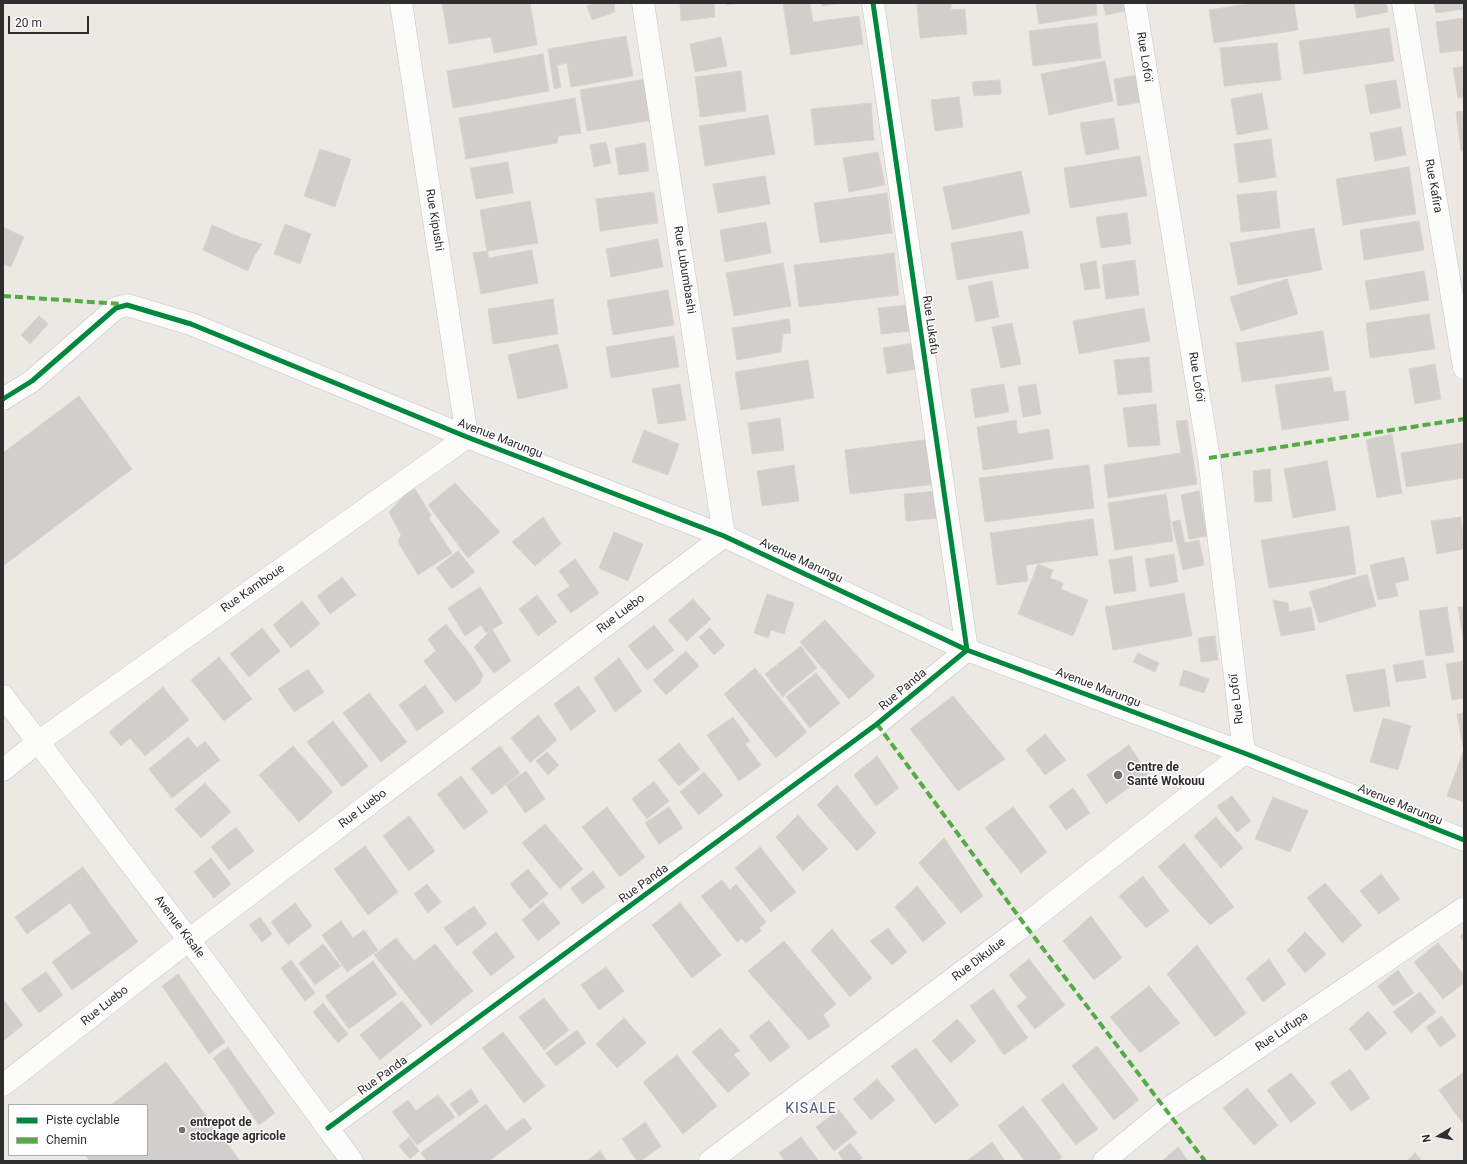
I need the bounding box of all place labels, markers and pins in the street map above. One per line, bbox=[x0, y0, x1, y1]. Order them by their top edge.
place label: Centre de Santé Wokouu bbox=[1127, 761, 1205, 789]
marker: Centre de Santé Wokouu bbox=[1112, 769, 1124, 781]
place label: entrepot de stockage agricole bbox=[190, 1116, 286, 1144]
marker: entrepot de stockage agricole bbox=[177, 1125, 187, 1135]

